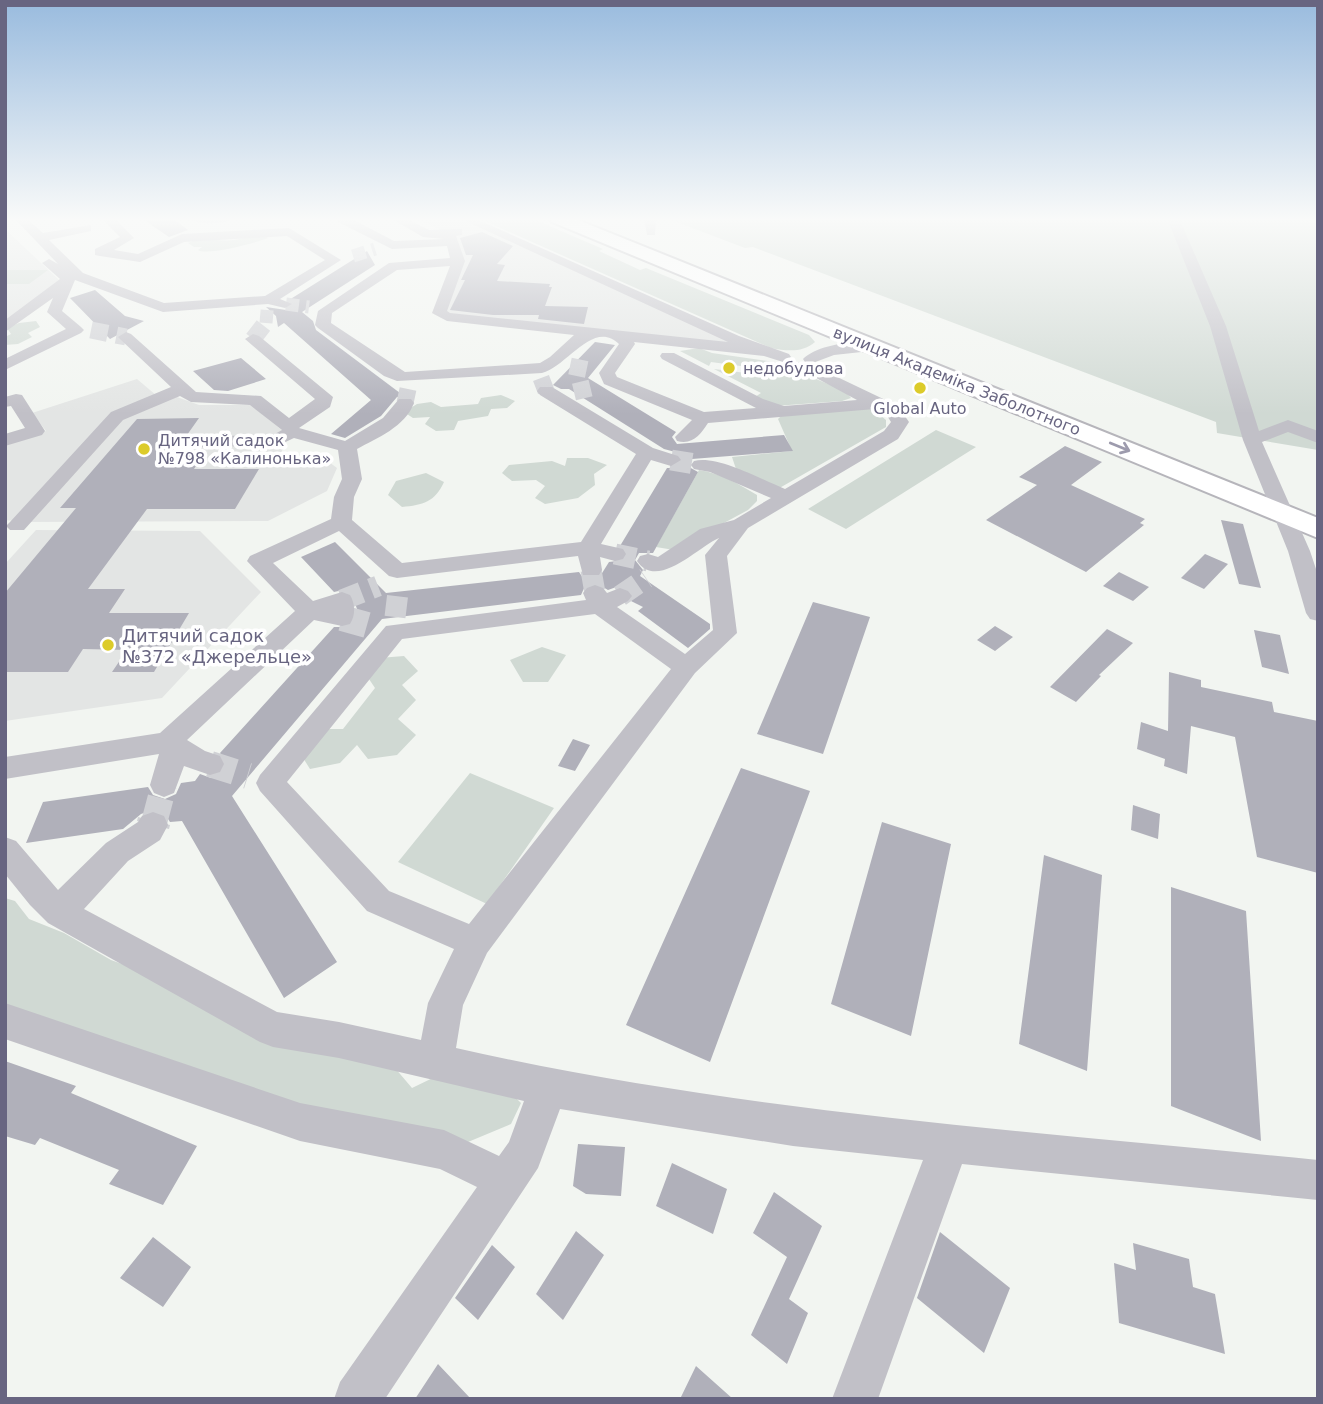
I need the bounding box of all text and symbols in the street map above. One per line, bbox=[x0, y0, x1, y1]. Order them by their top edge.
street label: вулиця Академіка Заболотного bbox=[831, 323, 1083, 439]
place label: недобудова bbox=[743, 359, 844, 378]
marker: недобудова bbox=[721, 360, 737, 376]
marker: Global Auto bbox=[912, 380, 928, 396]
place label: Global Auto bbox=[873, 399, 967, 418]
place label: Дитячий садок №798 «Калинонька» bbox=[158, 431, 331, 468]
marker: Дитячий садок №798 «Калинонька» bbox=[136, 441, 152, 457]
one-way arrow bbox=[1109, 442, 1130, 455]
place label: Дитячий садок №372 «Джерельце» bbox=[122, 625, 312, 667]
marker: Дитячий садок №372 «Джерельце» bbox=[100, 637, 116, 653]

